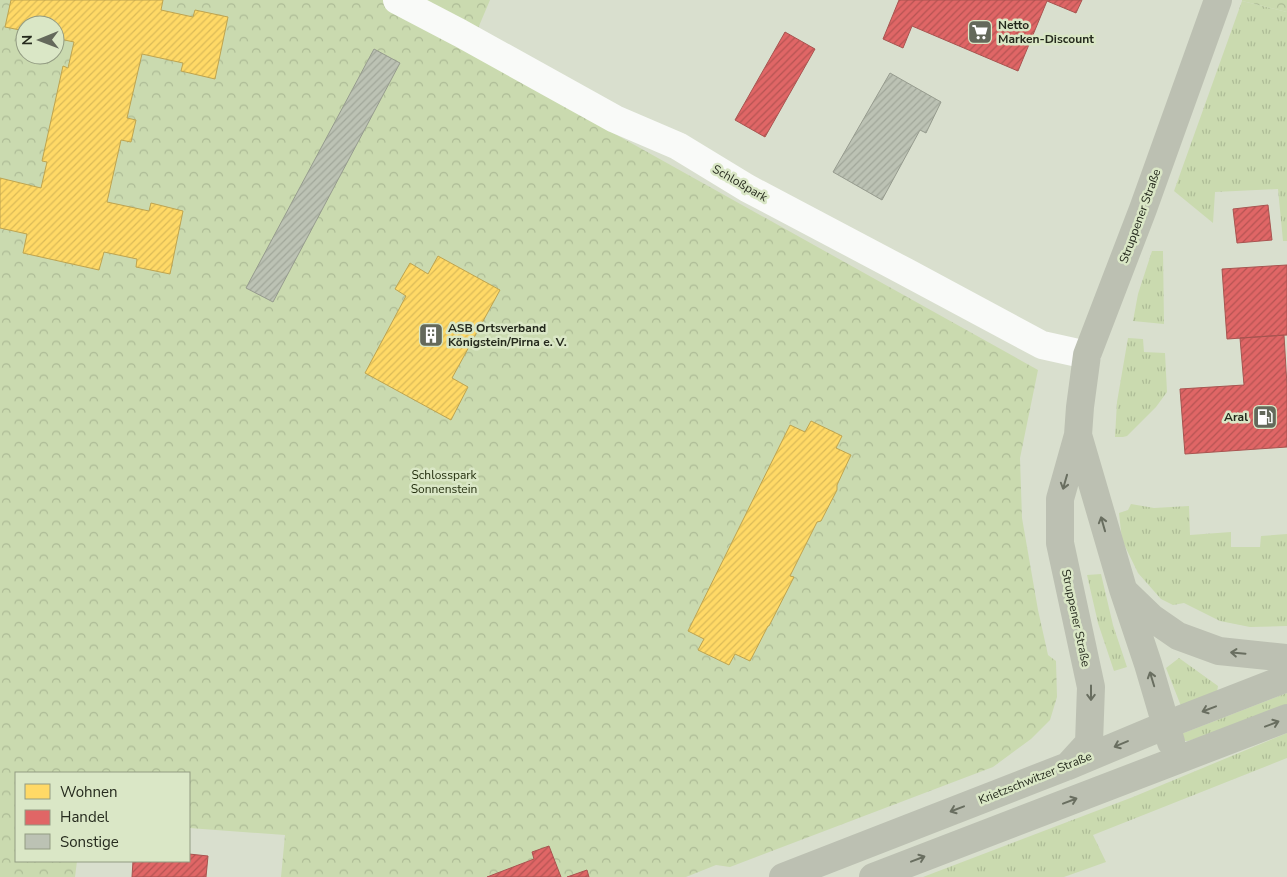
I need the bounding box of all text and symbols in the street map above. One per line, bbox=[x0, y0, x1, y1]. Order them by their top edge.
north arrow bbox=[15, 15, 65, 65]
place label: Netto Marken-Discount bbox=[998, 17, 1094, 47]
supermarket icon: Netto Marken-Discount bbox=[967, 19, 993, 45]
text: N bbox=[18, 35, 37, 46]
street label: Schloßpark bbox=[710, 161, 771, 206]
street label: Struppener Straße bbox=[1115, 167, 1165, 265]
place label: ASB Ortsverband Königstein/Pirna e. V. bbox=[448, 320, 567, 350]
building icon: ASB Ortsverband Königstein/Pirna e. V. bbox=[418, 322, 444, 348]
fuel station icon: Aral bbox=[1252, 404, 1278, 430]
place label: Aral bbox=[1224, 409, 1248, 425]
park label: Schlosspark Sonnenstein bbox=[411, 467, 478, 497]
one-way arrow bbox=[1059, 474, 1069, 490]
one-way arrow bbox=[1098, 516, 1107, 532]
street label: Struppener Straße bbox=[1058, 568, 1094, 668]
one-way arrow bbox=[1231, 648, 1247, 658]
one-way arrow bbox=[1146, 671, 1156, 687]
one-way arrow bbox=[1086, 685, 1095, 701]
one-way arrow bbox=[1202, 704, 1217, 714]
one-way arrow bbox=[1264, 719, 1279, 728]
one-way arrow bbox=[1114, 740, 1129, 749]
street label: Krietzschwitzer Straße bbox=[976, 748, 1094, 808]
legend bbox=[15, 772, 190, 862]
text: Wohnen bbox=[60, 782, 118, 802]
one-way arrow bbox=[1062, 796, 1077, 805]
one-way arrow bbox=[950, 805, 965, 814]
text: Handel bbox=[60, 807, 110, 827]
text: Sonstige bbox=[60, 832, 119, 852]
one-way arrow bbox=[910, 854, 925, 864]

